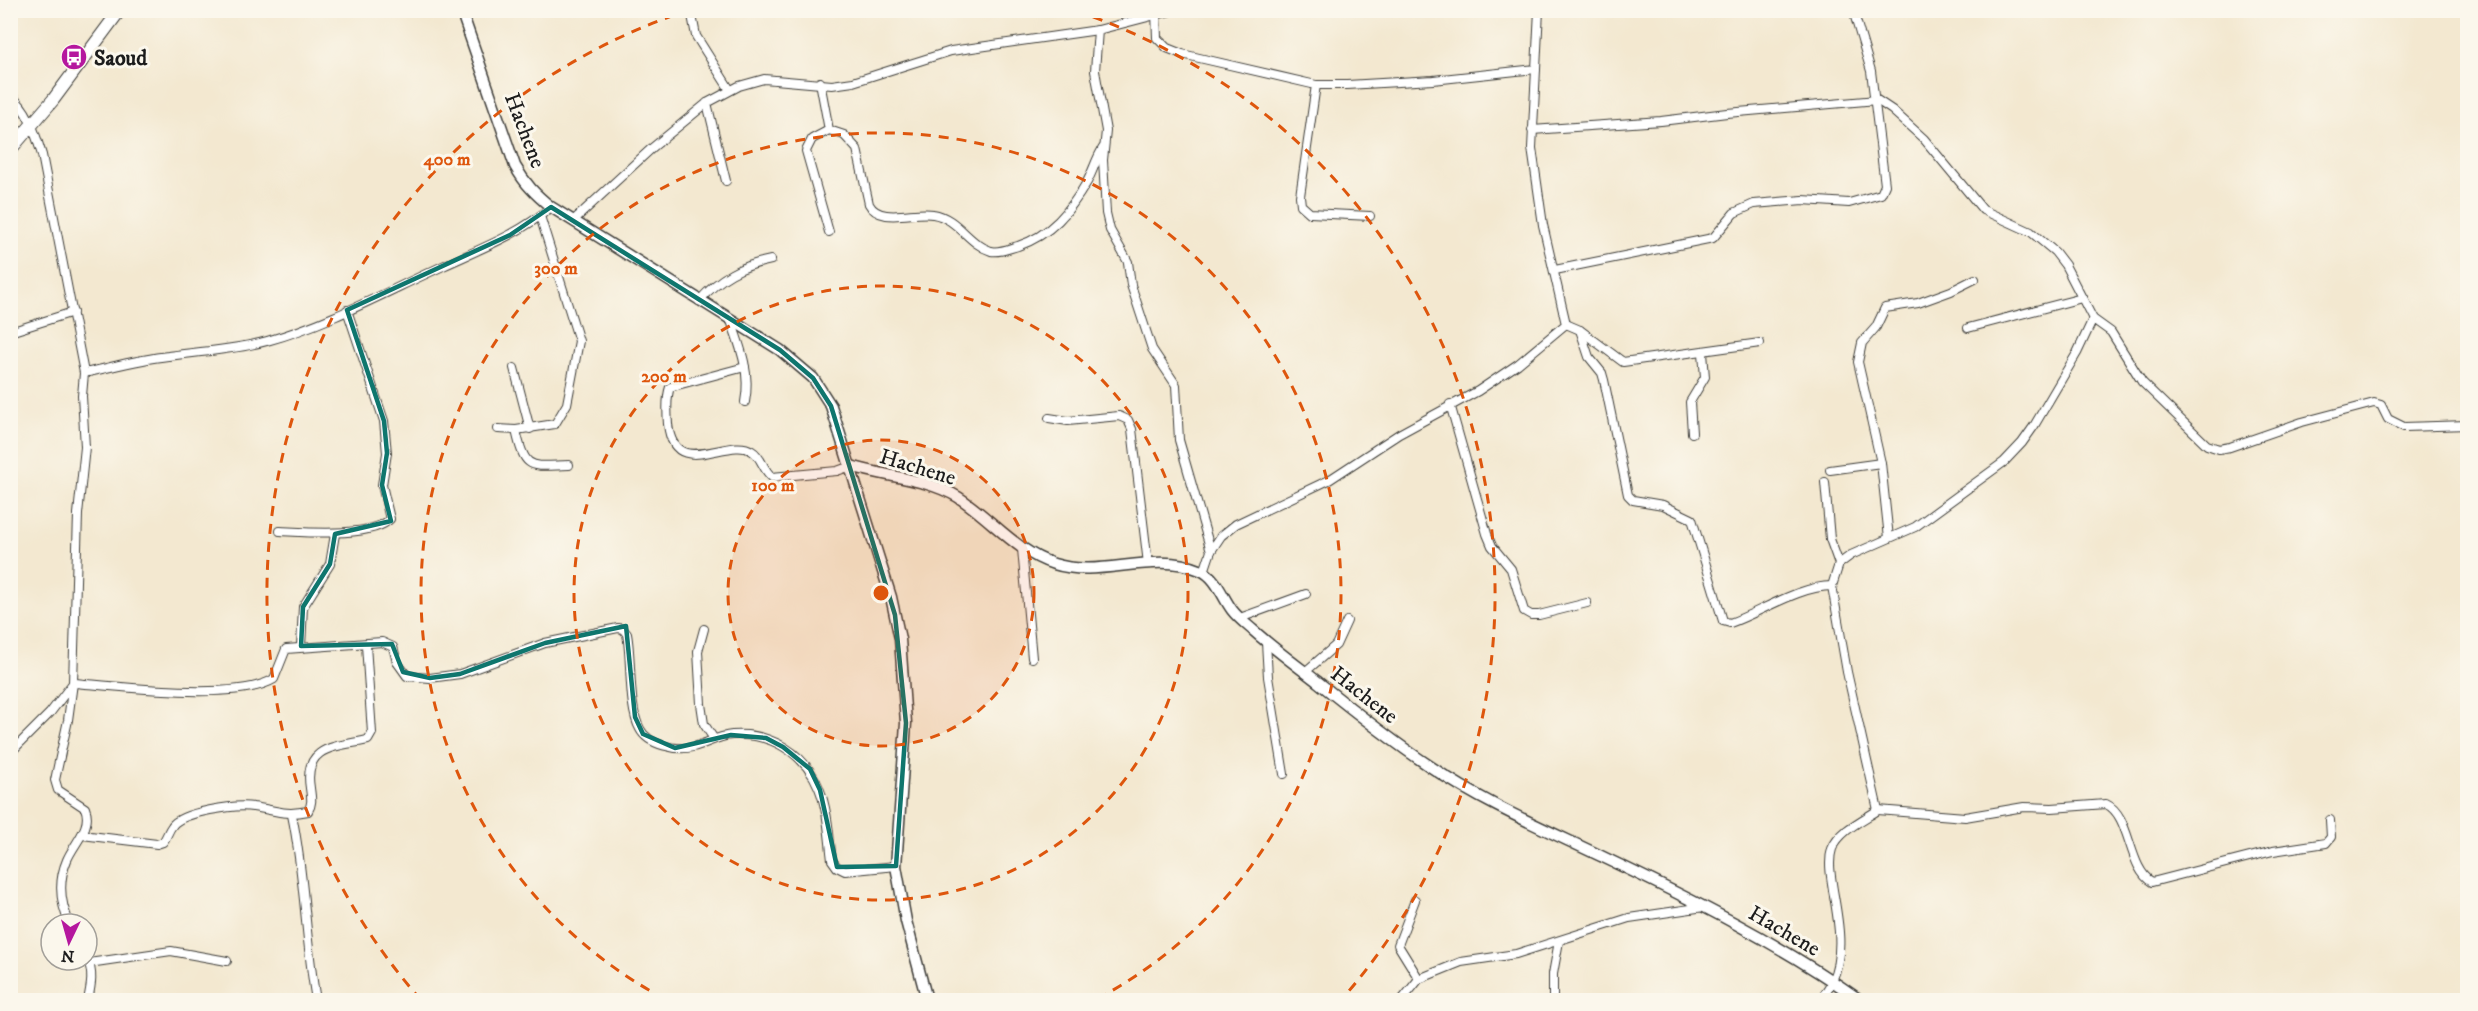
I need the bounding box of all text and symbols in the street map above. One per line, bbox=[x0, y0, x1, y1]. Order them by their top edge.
bus stop icon: Saoud bbox=[59, 42, 89, 72]
place label: Saoud bbox=[94, 45, 148, 72]
street label: Hachene bbox=[498, 89, 551, 172]
text: 400 m bbox=[422, 149, 471, 171]
text: 300 m bbox=[534, 258, 578, 280]
text: 200 m bbox=[641, 366, 687, 388]
street label: Hachene bbox=[876, 443, 959, 492]
text: 100 m bbox=[751, 475, 795, 497]
centre of rings bbox=[871, 583, 891, 603]
street label: Hachene bbox=[1325, 660, 1403, 730]
street label: Hachene bbox=[1744, 900, 1825, 963]
north arrow bbox=[39, 912, 99, 972]
text: N bbox=[60, 945, 75, 966]

